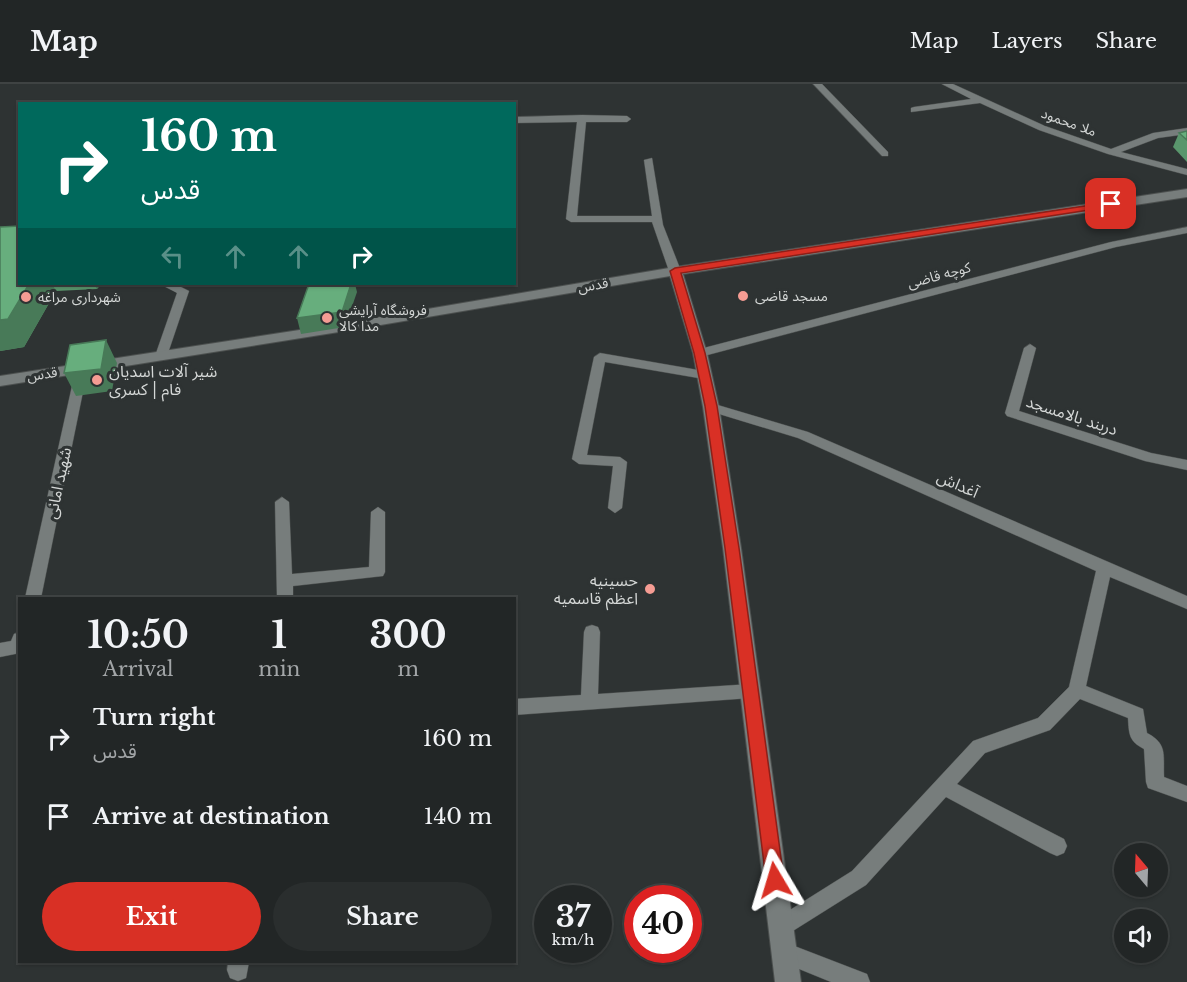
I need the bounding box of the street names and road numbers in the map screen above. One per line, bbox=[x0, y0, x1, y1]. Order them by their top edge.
street label: ملا محمود bbox=[1039, 104, 1099, 140]
street label: کوچه قاضی bbox=[905, 258, 973, 293]
street label: قدس bbox=[576, 273, 610, 297]
street label: قدس bbox=[25, 363, 59, 385]
street label: دربند بالامسجد bbox=[1024, 391, 1120, 439]
street label: شهید امانی bbox=[41, 445, 75, 521]
street label: آغداش bbox=[934, 466, 983, 503]

